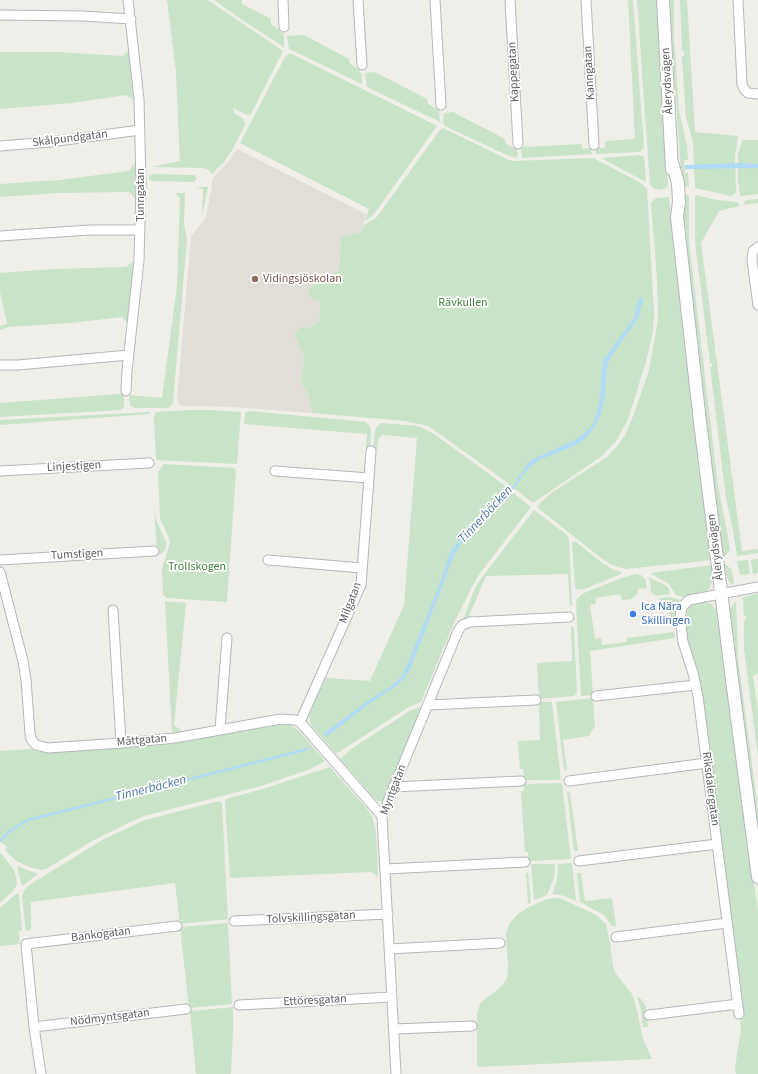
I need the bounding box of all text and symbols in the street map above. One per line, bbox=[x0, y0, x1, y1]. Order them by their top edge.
street label: Kappegatan bbox=[505, 42, 523, 102]
street label: Kanngatan bbox=[581, 46, 599, 100]
street label: Ålerydsvägen bbox=[659, 47, 677, 115]
street label: Skålpundgatan bbox=[31, 127, 109, 151]
street label: Tunngatan bbox=[134, 168, 148, 222]
place label: Vidingsjöskolan bbox=[263, 272, 342, 286]
marker: Vidingsjöskolan bbox=[250, 274, 260, 284]
park label: Rävkullen bbox=[438, 296, 488, 310]
street label: Linjestigen bbox=[46, 458, 102, 476]
water label: Tinnerbäcken bbox=[456, 483, 516, 547]
street label: Ålerydsvägen bbox=[705, 513, 727, 581]
street label: Tumstigen bbox=[50, 546, 104, 564]
park label: Trollskogen bbox=[168, 560, 226, 574]
street label: Milgatan bbox=[337, 580, 365, 626]
place label: Ica Nära Skillingen bbox=[641, 600, 690, 628]
marker: Ica Nära Skillingen bbox=[628, 609, 638, 619]
street label: Måttgatan bbox=[116, 732, 168, 750]
street label: Riksdalergatan bbox=[698, 751, 722, 827]
street label: Myntgatan bbox=[378, 763, 410, 817]
water label: Tinnerbäcken bbox=[114, 773, 188, 805]
street label: Tolvskillingsgatan bbox=[266, 908, 356, 928]
street label: Bankogatan bbox=[70, 924, 132, 946]
street label: Ettöresgatan bbox=[283, 992, 347, 1010]
street label: Nödmyntsgatan bbox=[69, 1006, 151, 1030]

